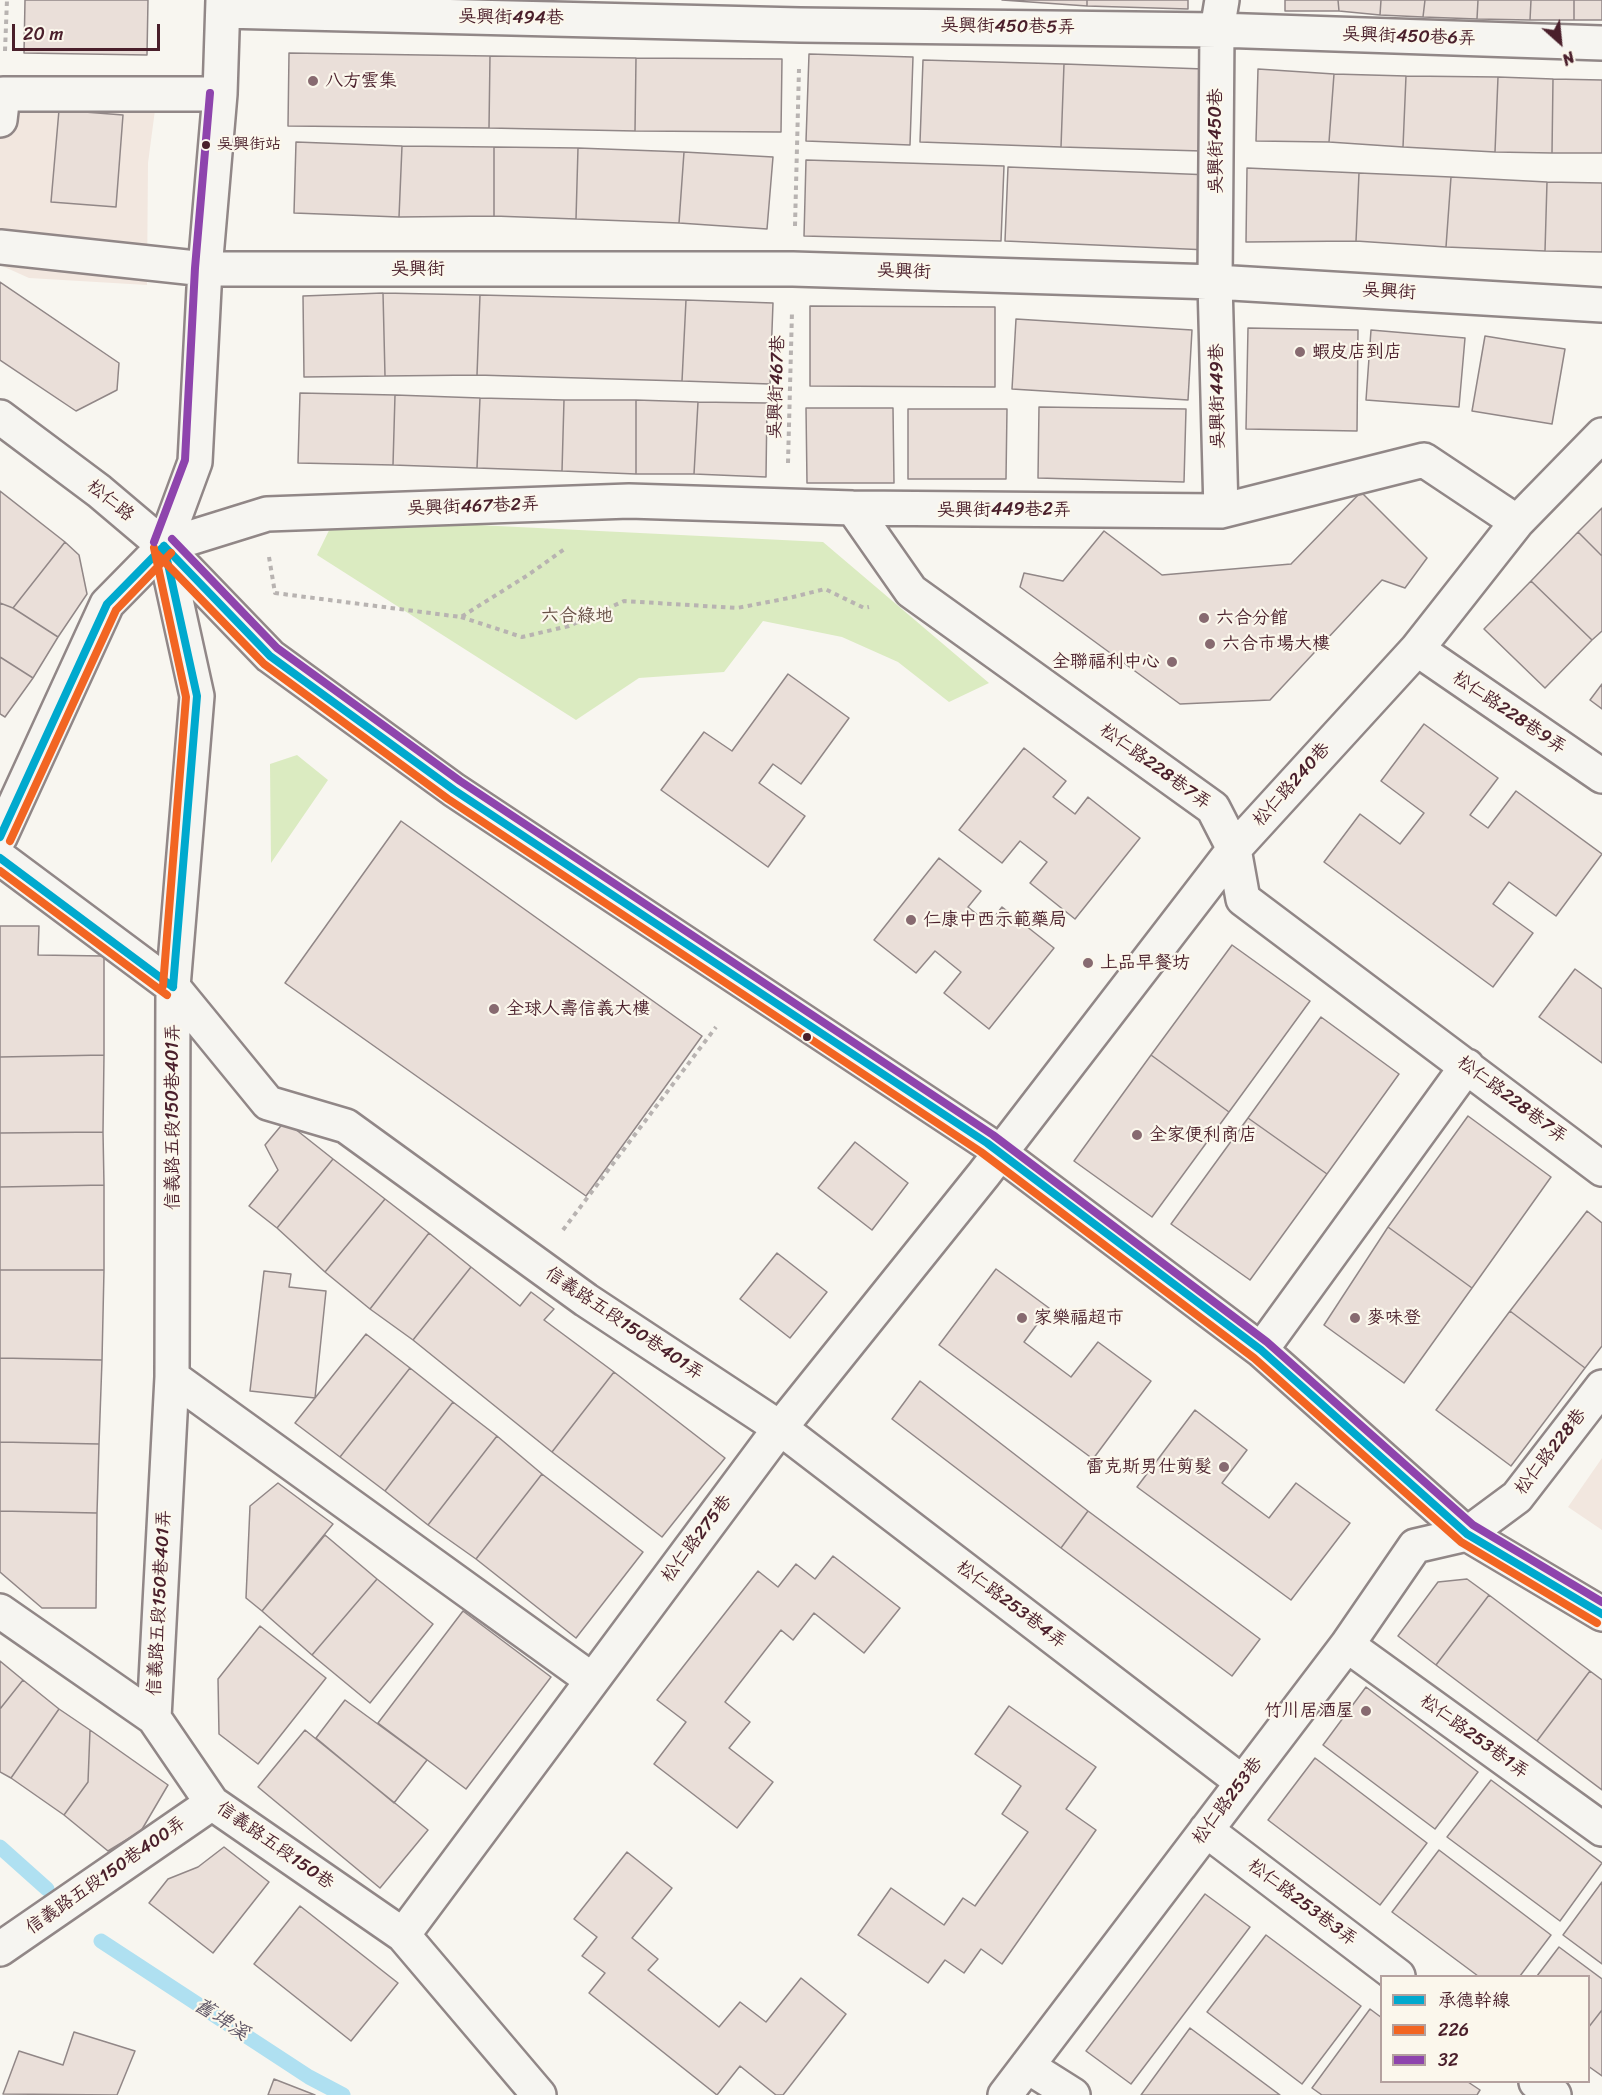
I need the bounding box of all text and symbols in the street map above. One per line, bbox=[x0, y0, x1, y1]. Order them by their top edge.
street label: 吳興街494巷 bbox=[458, 6, 564, 30]
scale bar bbox=[15, 12, 164, 50]
north arrow bbox=[1530, 12, 1590, 72]
street label: 吳興街450巷5弄 bbox=[941, 15, 1075, 39]
text: 20 m bbox=[23, 18, 63, 50]
street label: 吳興街450巷6弄 bbox=[1342, 24, 1476, 50]
text: N bbox=[1557, 43, 1580, 74]
place label: 八方雲集 bbox=[325, 70, 397, 92]
marker: 八方雲集 bbox=[306, 74, 320, 88]
street label: 吳興街450巷 bbox=[1205, 88, 1227, 194]
place label: 吳興街站 bbox=[217, 135, 281, 155]
marker: 吳興街站 bbox=[200, 139, 212, 151]
street label: 吳興街 bbox=[391, 258, 445, 280]
street label: 吳興街 bbox=[877, 260, 931, 284]
street label: 吳興街 bbox=[1361, 280, 1417, 304]
street label: 吳興街467巷 bbox=[764, 335, 790, 439]
place label: 蝦皮店到店 bbox=[1312, 341, 1402, 363]
street label: 吳興街449巷 bbox=[1206, 343, 1230, 449]
marker: 蝦皮店到店 bbox=[1293, 345, 1307, 359]
street label: 松仁路 bbox=[82, 476, 138, 526]
street label: 吳興街467巷2弄 bbox=[407, 494, 539, 520]
street label: 吳興街449巷2弄 bbox=[937, 499, 1071, 521]
park label: 六合綠地 bbox=[541, 605, 613, 627]
place label: 六合分館 bbox=[1216, 607, 1288, 629]
marker: 六合分館 bbox=[1197, 611, 1211, 625]
place label: 六合市場大樓 bbox=[1222, 633, 1330, 655]
marker: 六合市場大樓 bbox=[1203, 637, 1217, 651]
place label: 全聯福利中心 bbox=[1052, 651, 1160, 673]
marker: 全聯福利中心 bbox=[1165, 655, 1179, 669]
street label: 松仁路228巷9弄 bbox=[1448, 667, 1570, 759]
street label: 松仁路228巷7弄 bbox=[1095, 719, 1215, 815]
street label: 松仁路240巷 bbox=[1249, 739, 1335, 831]
place label: 仁康中西示範藥局 bbox=[923, 909, 1067, 931]
marker: 仁康中西示範藥局 bbox=[904, 913, 918, 927]
place label: 上品早餐坊 bbox=[1100, 952, 1190, 974]
marker: 上品早餐坊 bbox=[1081, 956, 1095, 970]
place label: 全球人壽信義大樓 bbox=[506, 998, 650, 1020]
marker: 全球人壽信義大樓 bbox=[487, 1002, 501, 1016]
street label: 信義路五段150巷401弄 bbox=[162, 1024, 184, 1210]
unlabelled marker bbox=[801, 1031, 813, 1043]
street label: 松仁路228巷7弄 bbox=[1453, 1052, 1571, 1148]
place label: 全家便利商店 bbox=[1149, 1124, 1257, 1146]
marker: 全家便利商店 bbox=[1130, 1128, 1144, 1142]
street label: 信義路五段150巷401弄 bbox=[541, 1263, 707, 1385]
place label: 家樂福超市 bbox=[1034, 1307, 1124, 1329]
place label: 麥味登 bbox=[1367, 1307, 1421, 1329]
marker: 家樂福超市 bbox=[1015, 1311, 1029, 1325]
marker: 麥味登 bbox=[1348, 1311, 1362, 1325]
street label: 松仁路228巷 bbox=[1511, 1405, 1591, 1499]
place label: 雷克斯男仕剪髮 bbox=[1086, 1456, 1212, 1478]
marker: 雷克斯男仕剪髮 bbox=[1217, 1460, 1231, 1474]
street label: 松仁路275巷 bbox=[657, 1491, 737, 1587]
street label: 信義路五段150巷401弄 bbox=[144, 1509, 176, 1697]
street label: 松仁路253巷4弄 bbox=[952, 1556, 1070, 1654]
street label: 松仁路253巷1弄 bbox=[1415, 1690, 1533, 1784]
place label: 竹川居酒屋 bbox=[1264, 1700, 1354, 1722]
marker: 竹川居酒屋 bbox=[1359, 1704, 1373, 1718]
street label: 松仁路253巷 bbox=[1188, 1753, 1268, 1849]
street label: 信義路五段150巷 bbox=[212, 1798, 338, 1894]
street label: 信義路五段150巷400弄 bbox=[22, 1813, 190, 1939]
street label: 松仁路253巷3弄 bbox=[1243, 1855, 1361, 1951]
legend bbox=[1380, 1975, 1590, 2083]
text: 承德幹線 bbox=[1438, 1984, 1510, 2016]
water label: 舊埤溪 bbox=[189, 1994, 253, 2046]
text: 226 bbox=[1438, 2014, 1469, 2046]
text: 32 bbox=[1438, 2044, 1458, 2076]

